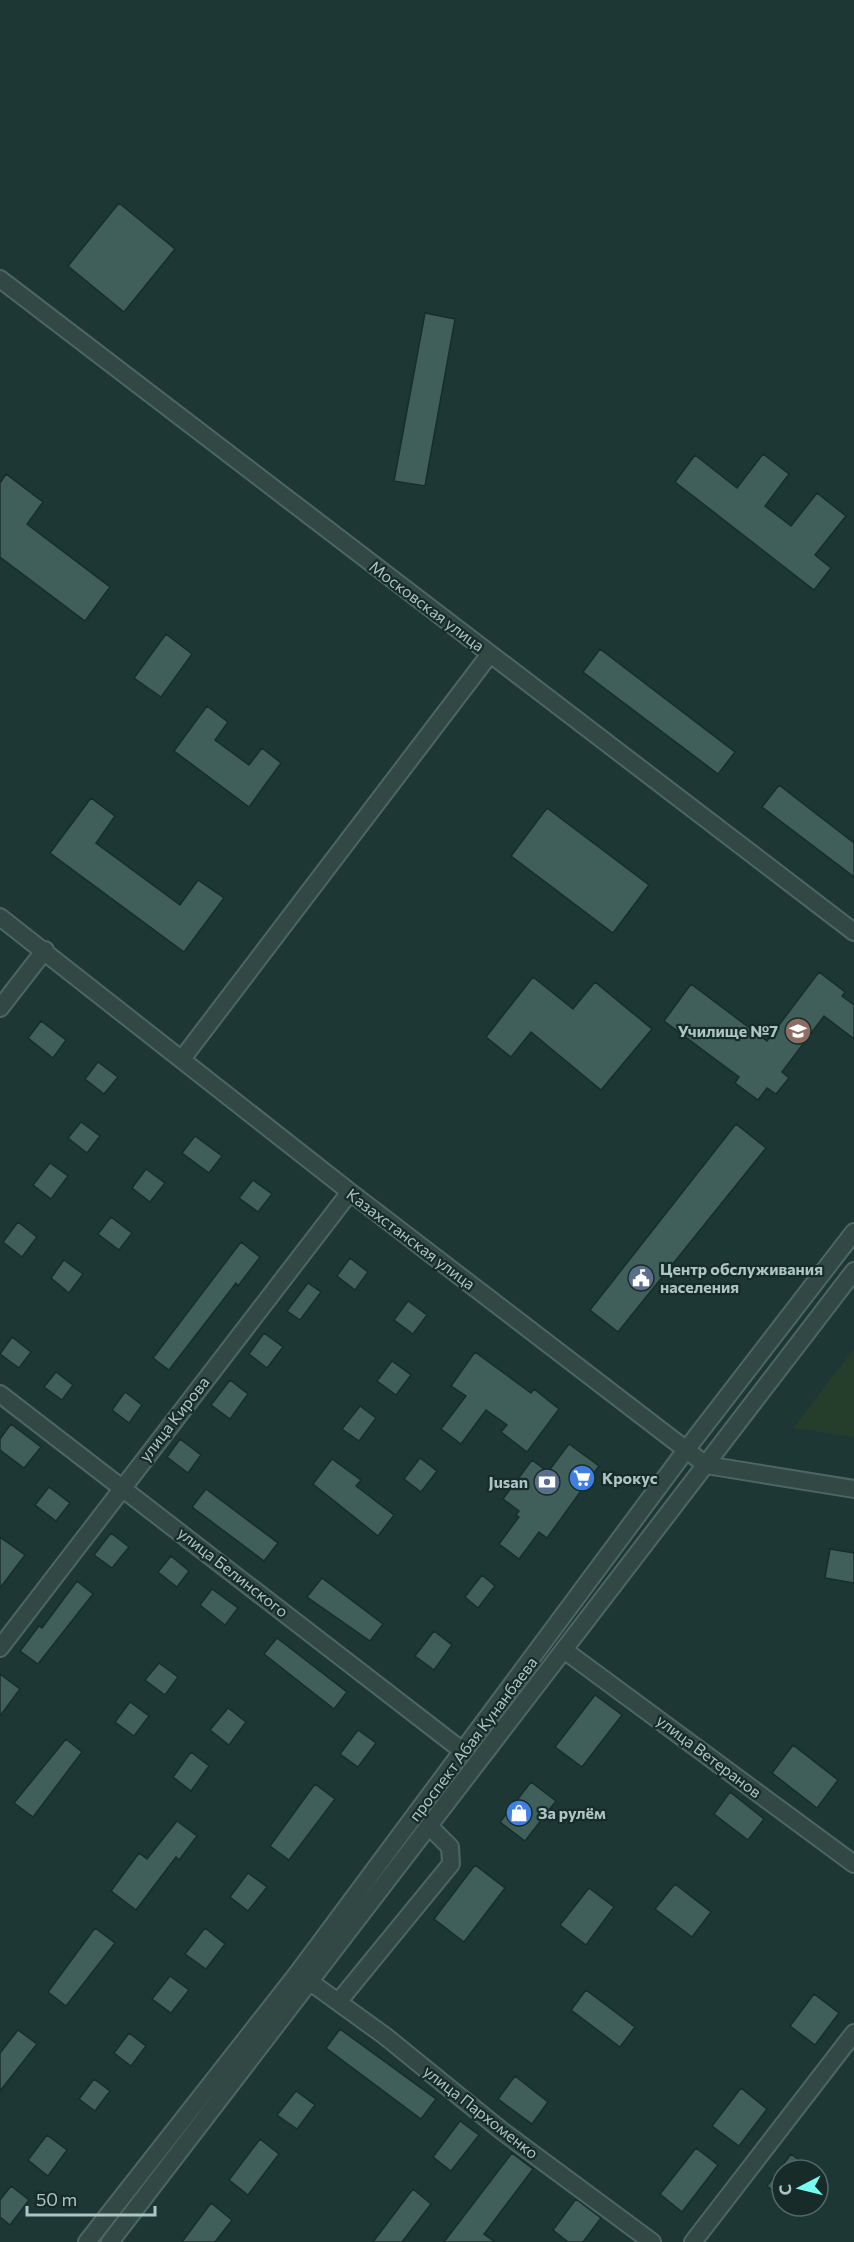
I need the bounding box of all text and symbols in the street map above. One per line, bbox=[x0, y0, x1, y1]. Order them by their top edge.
street label: Московская улица bbox=[366, 556, 489, 655]
school or university icon: Училище №7 bbox=[783, 1016, 813, 1046]
place label: Училище №7 bbox=[678, 1021, 778, 1040]
street label: Казахстанская улица bbox=[343, 1184, 479, 1293]
place label: Центр обслуживания населения bbox=[660, 1259, 823, 1296]
public building icon: Центр обслуживания населения bbox=[626, 1263, 656, 1293]
street label: улица Кирова bbox=[135, 1372, 213, 1465]
supermarket icon: Крокус bbox=[567, 1463, 597, 1493]
bank icon: Jusan bbox=[532, 1467, 562, 1497]
place label: Крокус bbox=[602, 1468, 658, 1487]
place label: Jusan bbox=[489, 1472, 528, 1491]
street label: улица Белинского bbox=[174, 1523, 292, 1621]
street label: проспект Абая Кунанбаева bbox=[405, 1653, 541, 1825]
street label: улица Ветеранов bbox=[653, 1710, 765, 1801]
shop icon: За рулём bbox=[504, 1798, 534, 1828]
place label: За рулём bbox=[538, 1803, 606, 1822]
street label: улица Пархоменко bbox=[420, 2061, 542, 2162]
north arrow bbox=[770, 2158, 830, 2218]
scale bar bbox=[27, 2179, 154, 2217]
text: С bbox=[775, 2183, 795, 2196]
text: 50 m bbox=[36, 2188, 77, 2210]

